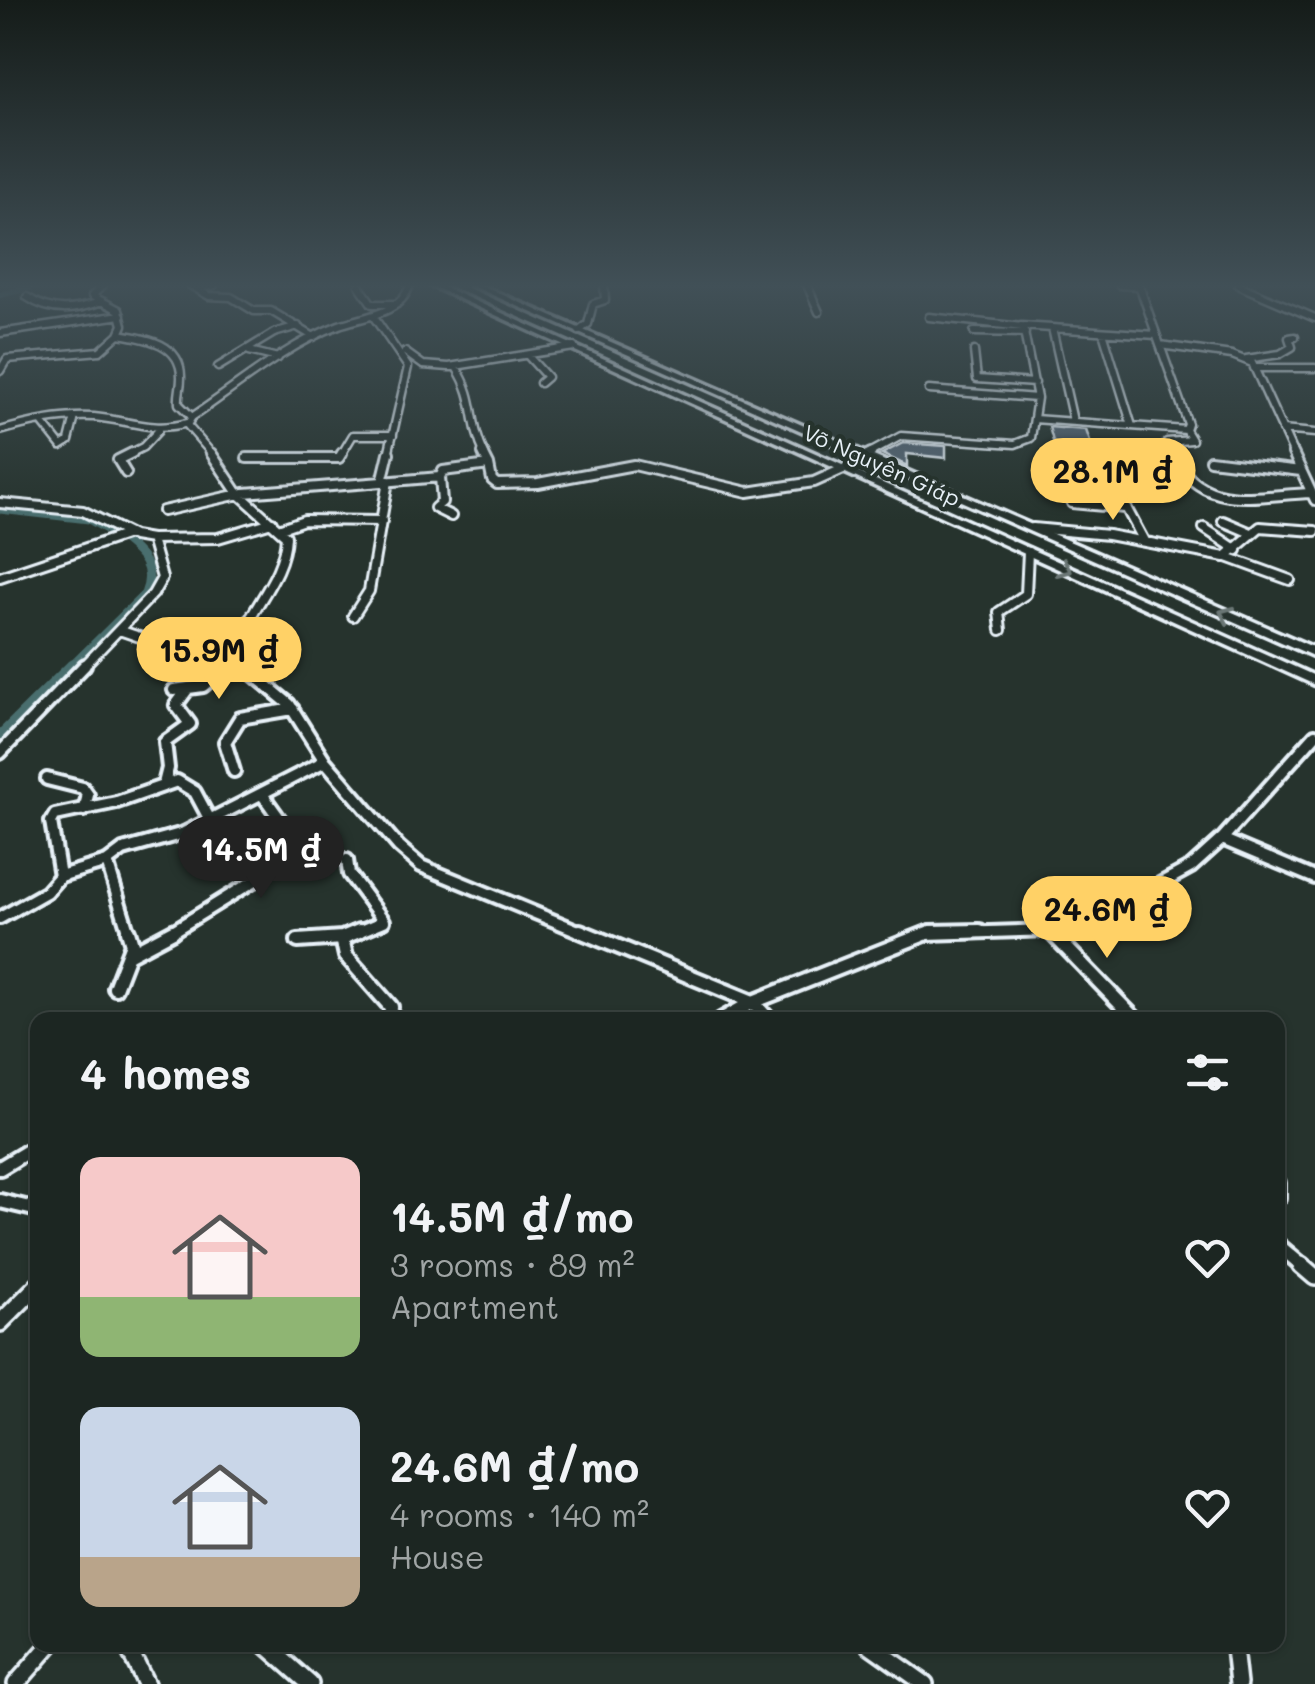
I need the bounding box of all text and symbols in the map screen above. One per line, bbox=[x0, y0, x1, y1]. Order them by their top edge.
street label: Võ Nguyên Giáp bbox=[799, 417, 965, 513]
pin: 28.1M ₫ bbox=[1021, 438, 1205, 523]
text: 28.1M ₫ bbox=[1053, 449, 1173, 491]
one-way arrow bbox=[1055, 556, 1073, 576]
one-way arrow bbox=[1218, 606, 1236, 626]
pin: 15.9M ₫ bbox=[127, 617, 311, 702]
text: 15.9M ₫ bbox=[158, 628, 280, 670]
pin: 14.5M ₫ bbox=[169, 816, 353, 901]
text: 14.5M ₫ bbox=[200, 827, 322, 869]
pin: 24.6M ₫ bbox=[1015, 876, 1199, 961]
text: 24.6M ₫ bbox=[1044, 887, 1170, 929]
text: 4 homes bbox=[80, 1045, 251, 1100]
icon: filters bbox=[1180, 1045, 1235, 1100]
text: 14.5M ₫/mo bbox=[390, 1188, 634, 1243]
icon: home bbox=[160, 1197, 280, 1317]
icon: heart bbox=[1180, 1230, 1235, 1285]
text: 3 rooms · 89 m² bbox=[390, 1243, 635, 1285]
text: Apartment bbox=[390, 1285, 559, 1327]
text: 24.6M ₫/mo bbox=[390, 1438, 639, 1493]
icon: home bbox=[160, 1447, 280, 1567]
icon: heart bbox=[1180, 1480, 1235, 1535]
text: 4 rooms · 140 m² bbox=[390, 1493, 649, 1535]
text: House bbox=[390, 1535, 485, 1577]

